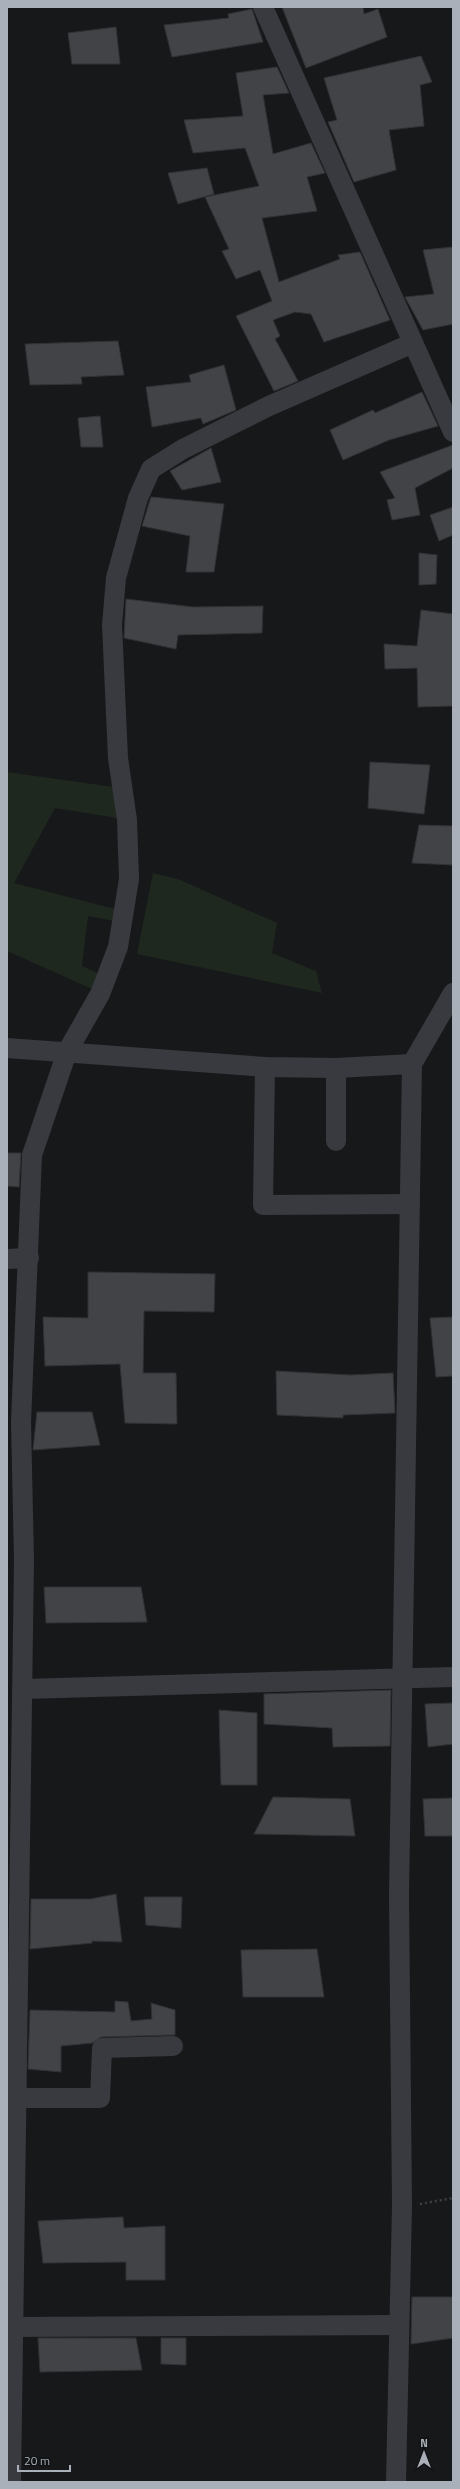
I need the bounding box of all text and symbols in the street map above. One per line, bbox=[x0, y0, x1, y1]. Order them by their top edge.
north arrow bbox=[404, 2433, 444, 2473]
text: N bbox=[420, 2435, 428, 2451]
scale bar bbox=[18, 2447, 70, 2473]
text: 20 m bbox=[24, 2451, 50, 2470]

